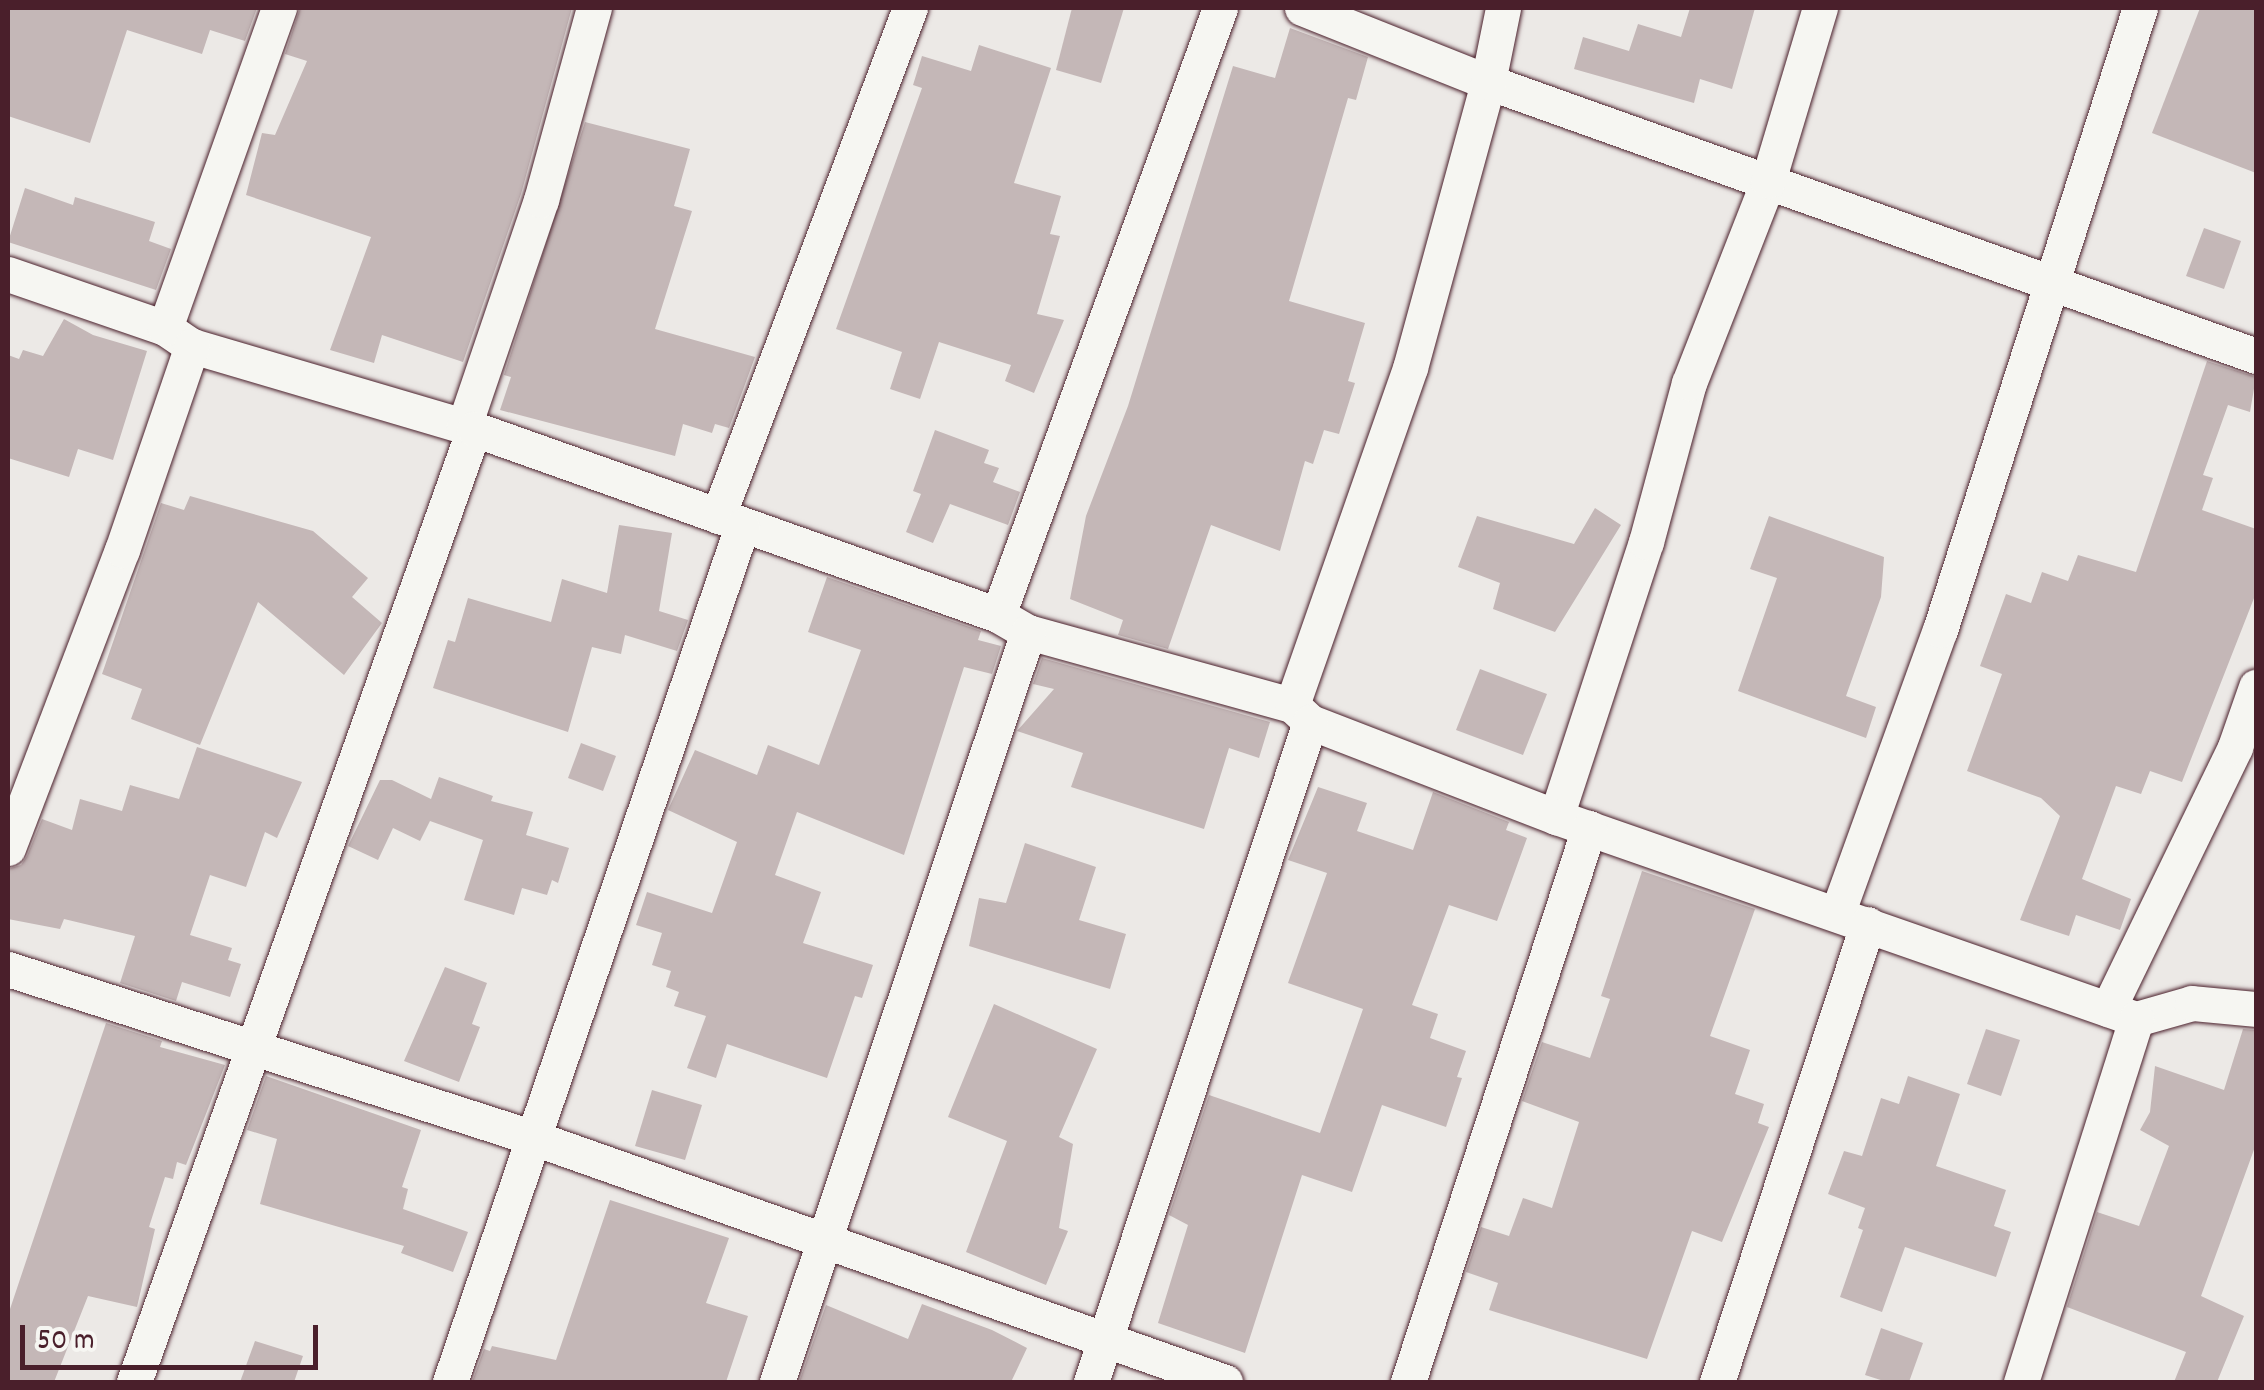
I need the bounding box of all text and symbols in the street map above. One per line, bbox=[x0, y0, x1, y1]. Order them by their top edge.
scale bar bbox=[25, 1305, 322, 1367]
text: 50 m bbox=[37, 1321, 95, 1364]

